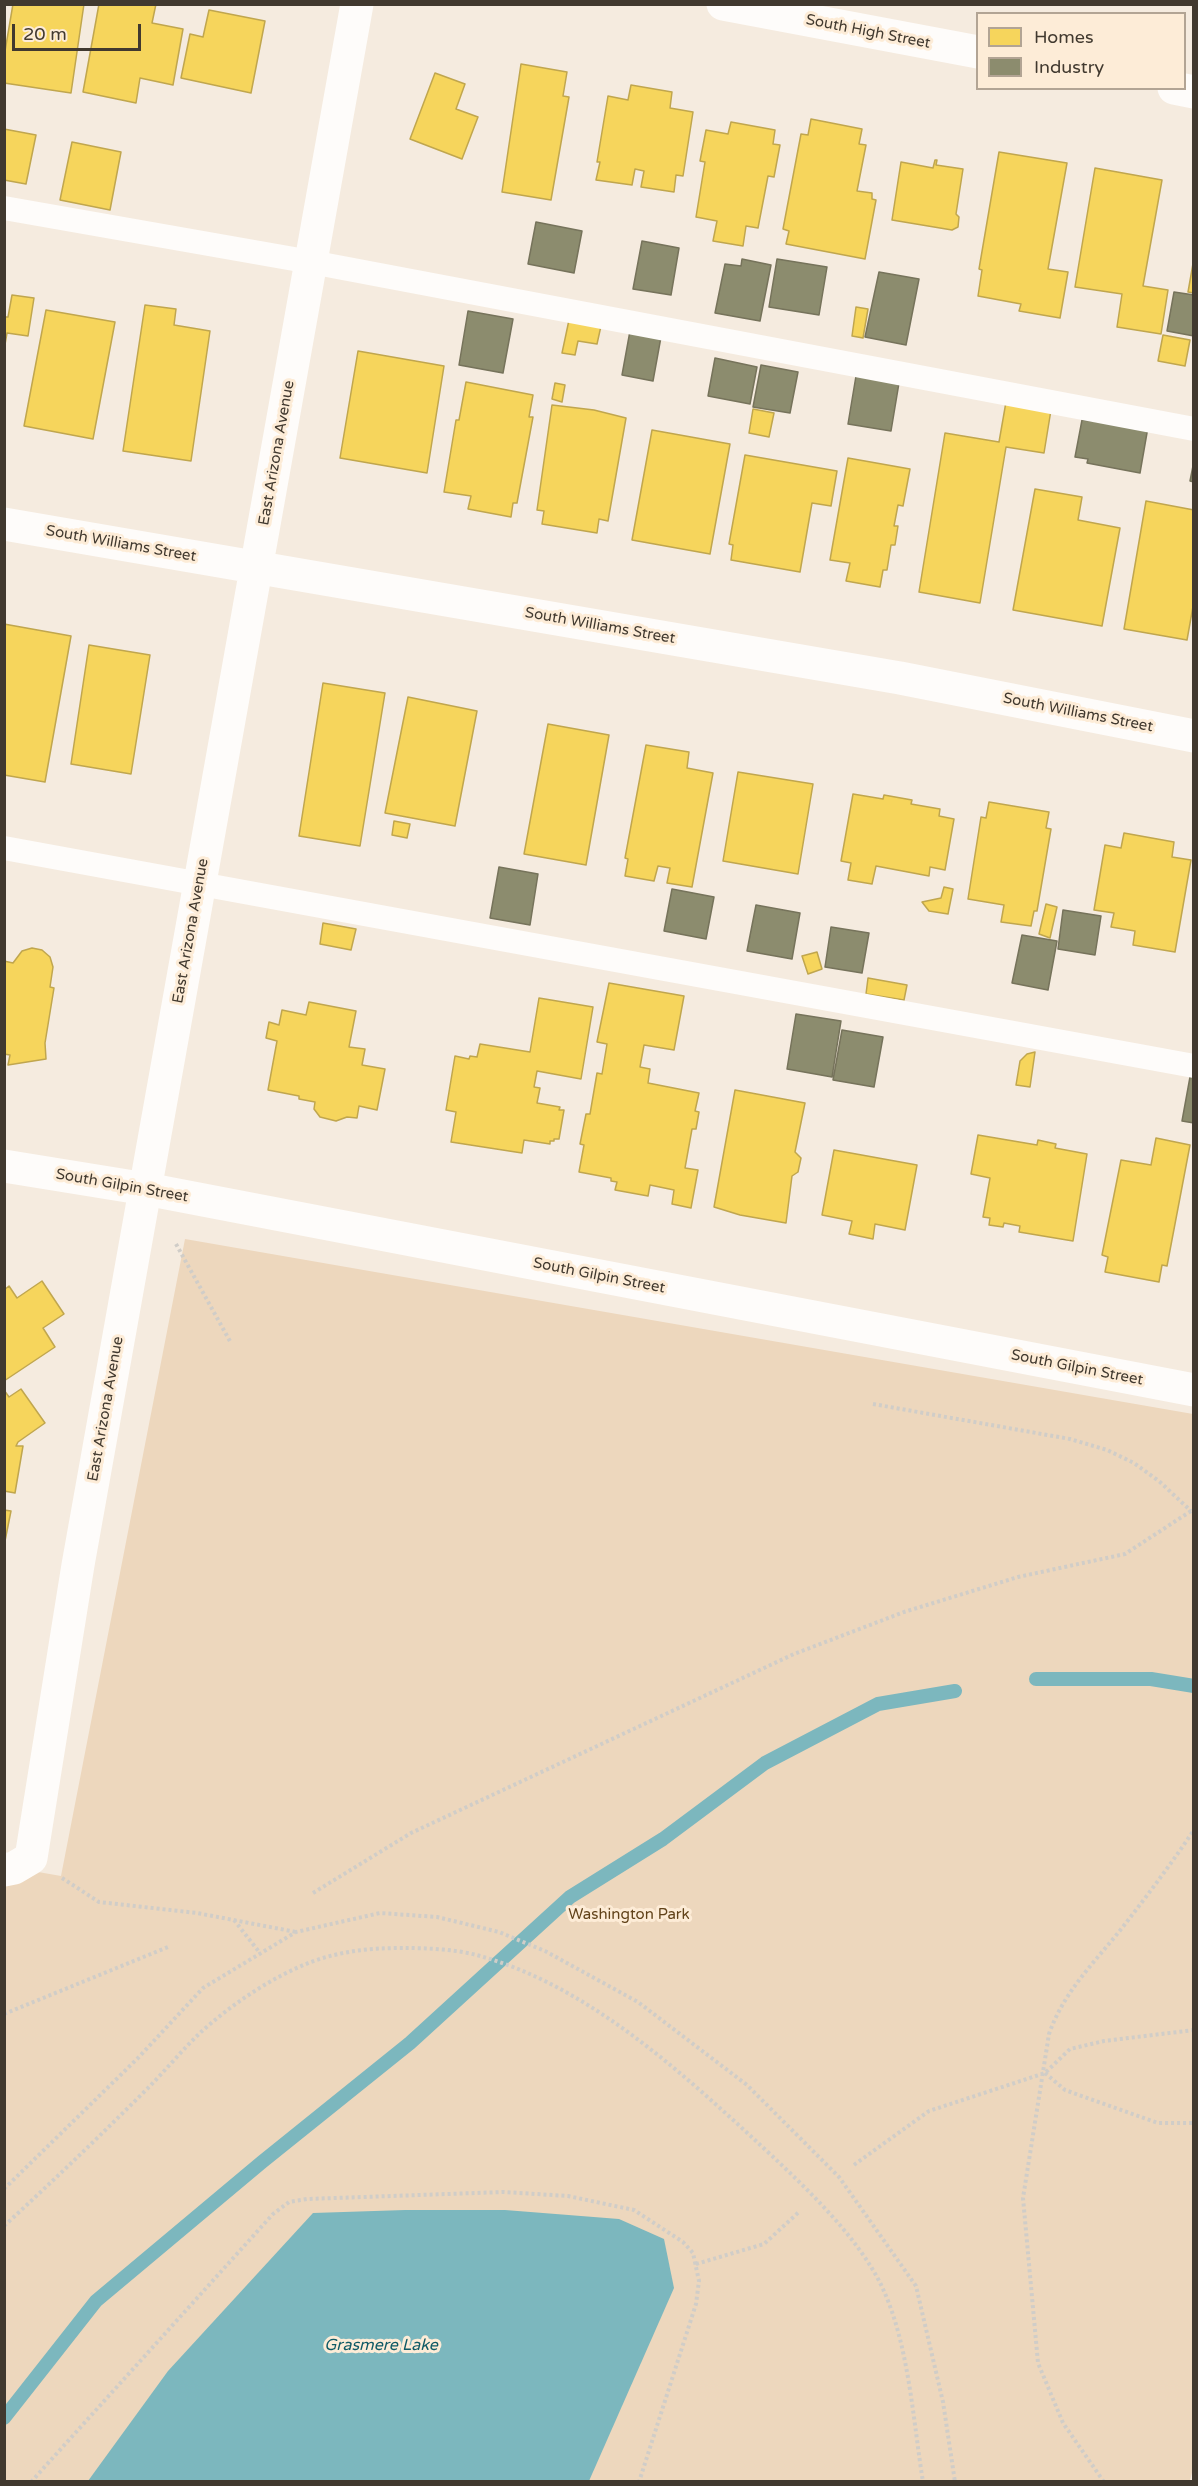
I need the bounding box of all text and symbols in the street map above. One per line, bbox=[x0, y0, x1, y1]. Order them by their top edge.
street label: South High Street bbox=[804, 11, 932, 53]
scale bar bbox=[15, 12, 144, 50]
legend bbox=[976, 12, 1186, 90]
text: 20 m bbox=[23, 23, 67, 45]
text: Homes bbox=[1034, 26, 1094, 48]
text: Industry bbox=[1034, 56, 1104, 78]
street label: East Arizona Avenue bbox=[255, 379, 299, 527]
street label: South Williams Street bbox=[44, 522, 198, 566]
street label: South Williams Street bbox=[523, 604, 677, 648]
street label: South Williams Street bbox=[1001, 690, 1155, 736]
street label: East Arizona Avenue bbox=[169, 857, 213, 1005]
street label: South Gilpin Street bbox=[54, 1165, 190, 1207]
street label: South Gilpin Street bbox=[531, 1254, 667, 1298]
street label: East Arizona Avenue bbox=[84, 1335, 128, 1483]
street label: South Gilpin Street bbox=[1009, 1346, 1145, 1390]
park label: Washington Park bbox=[568, 1906, 690, 1924]
water label: Grasmere Lake bbox=[324, 2336, 438, 2356]

